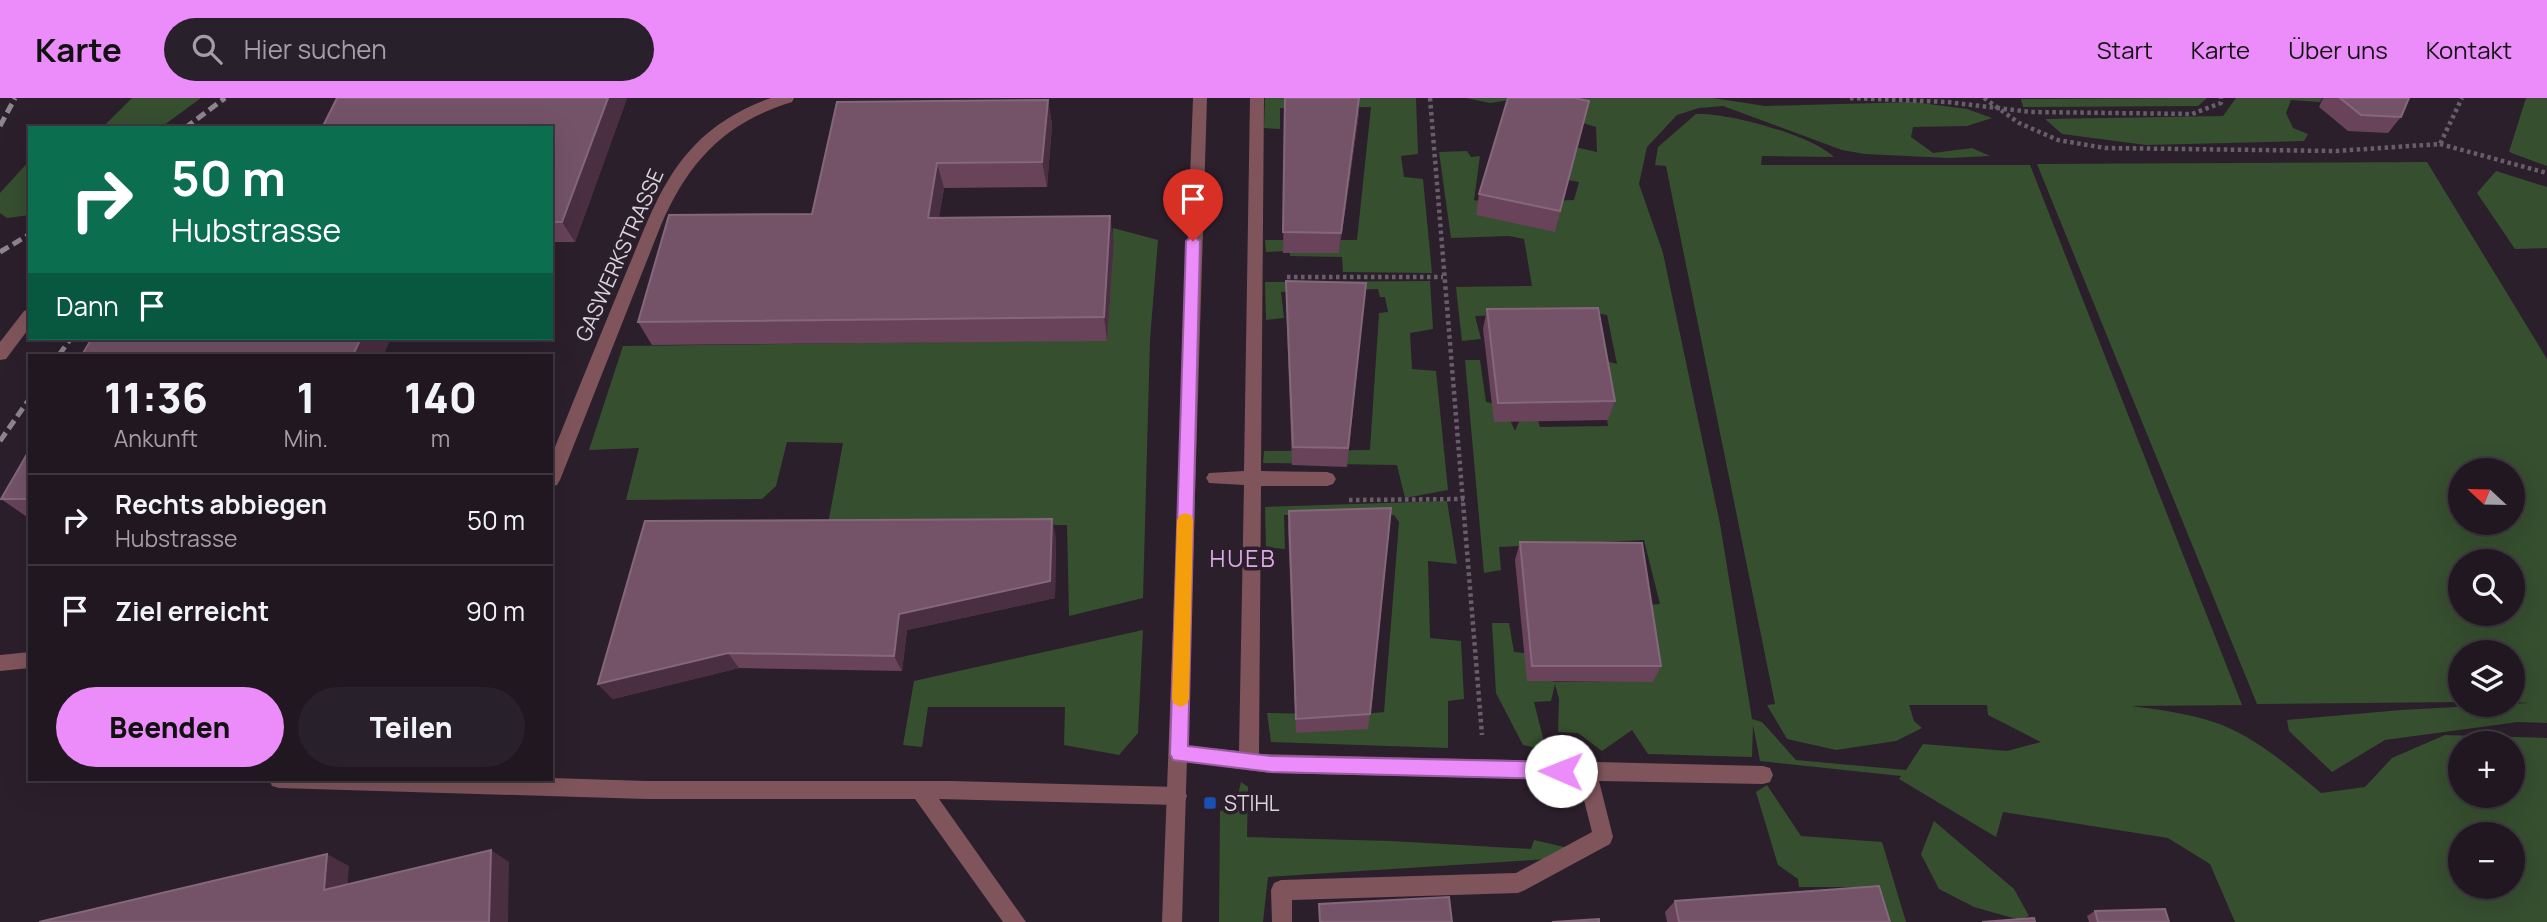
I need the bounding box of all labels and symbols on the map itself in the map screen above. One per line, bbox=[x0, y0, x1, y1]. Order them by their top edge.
street label: GASWERKSTRASSE bbox=[568, 164, 670, 346]
pin bbox=[1163, 169, 1223, 241]
north arrow bbox=[2448, 458, 2525, 536]
district label: HUEB bbox=[1209, 542, 1277, 574]
position arrow bbox=[1524, 734, 1598, 808]
place label: STIHL bbox=[1224, 789, 1280, 817]
marker: STIHL bbox=[1202, 795, 1218, 811]

